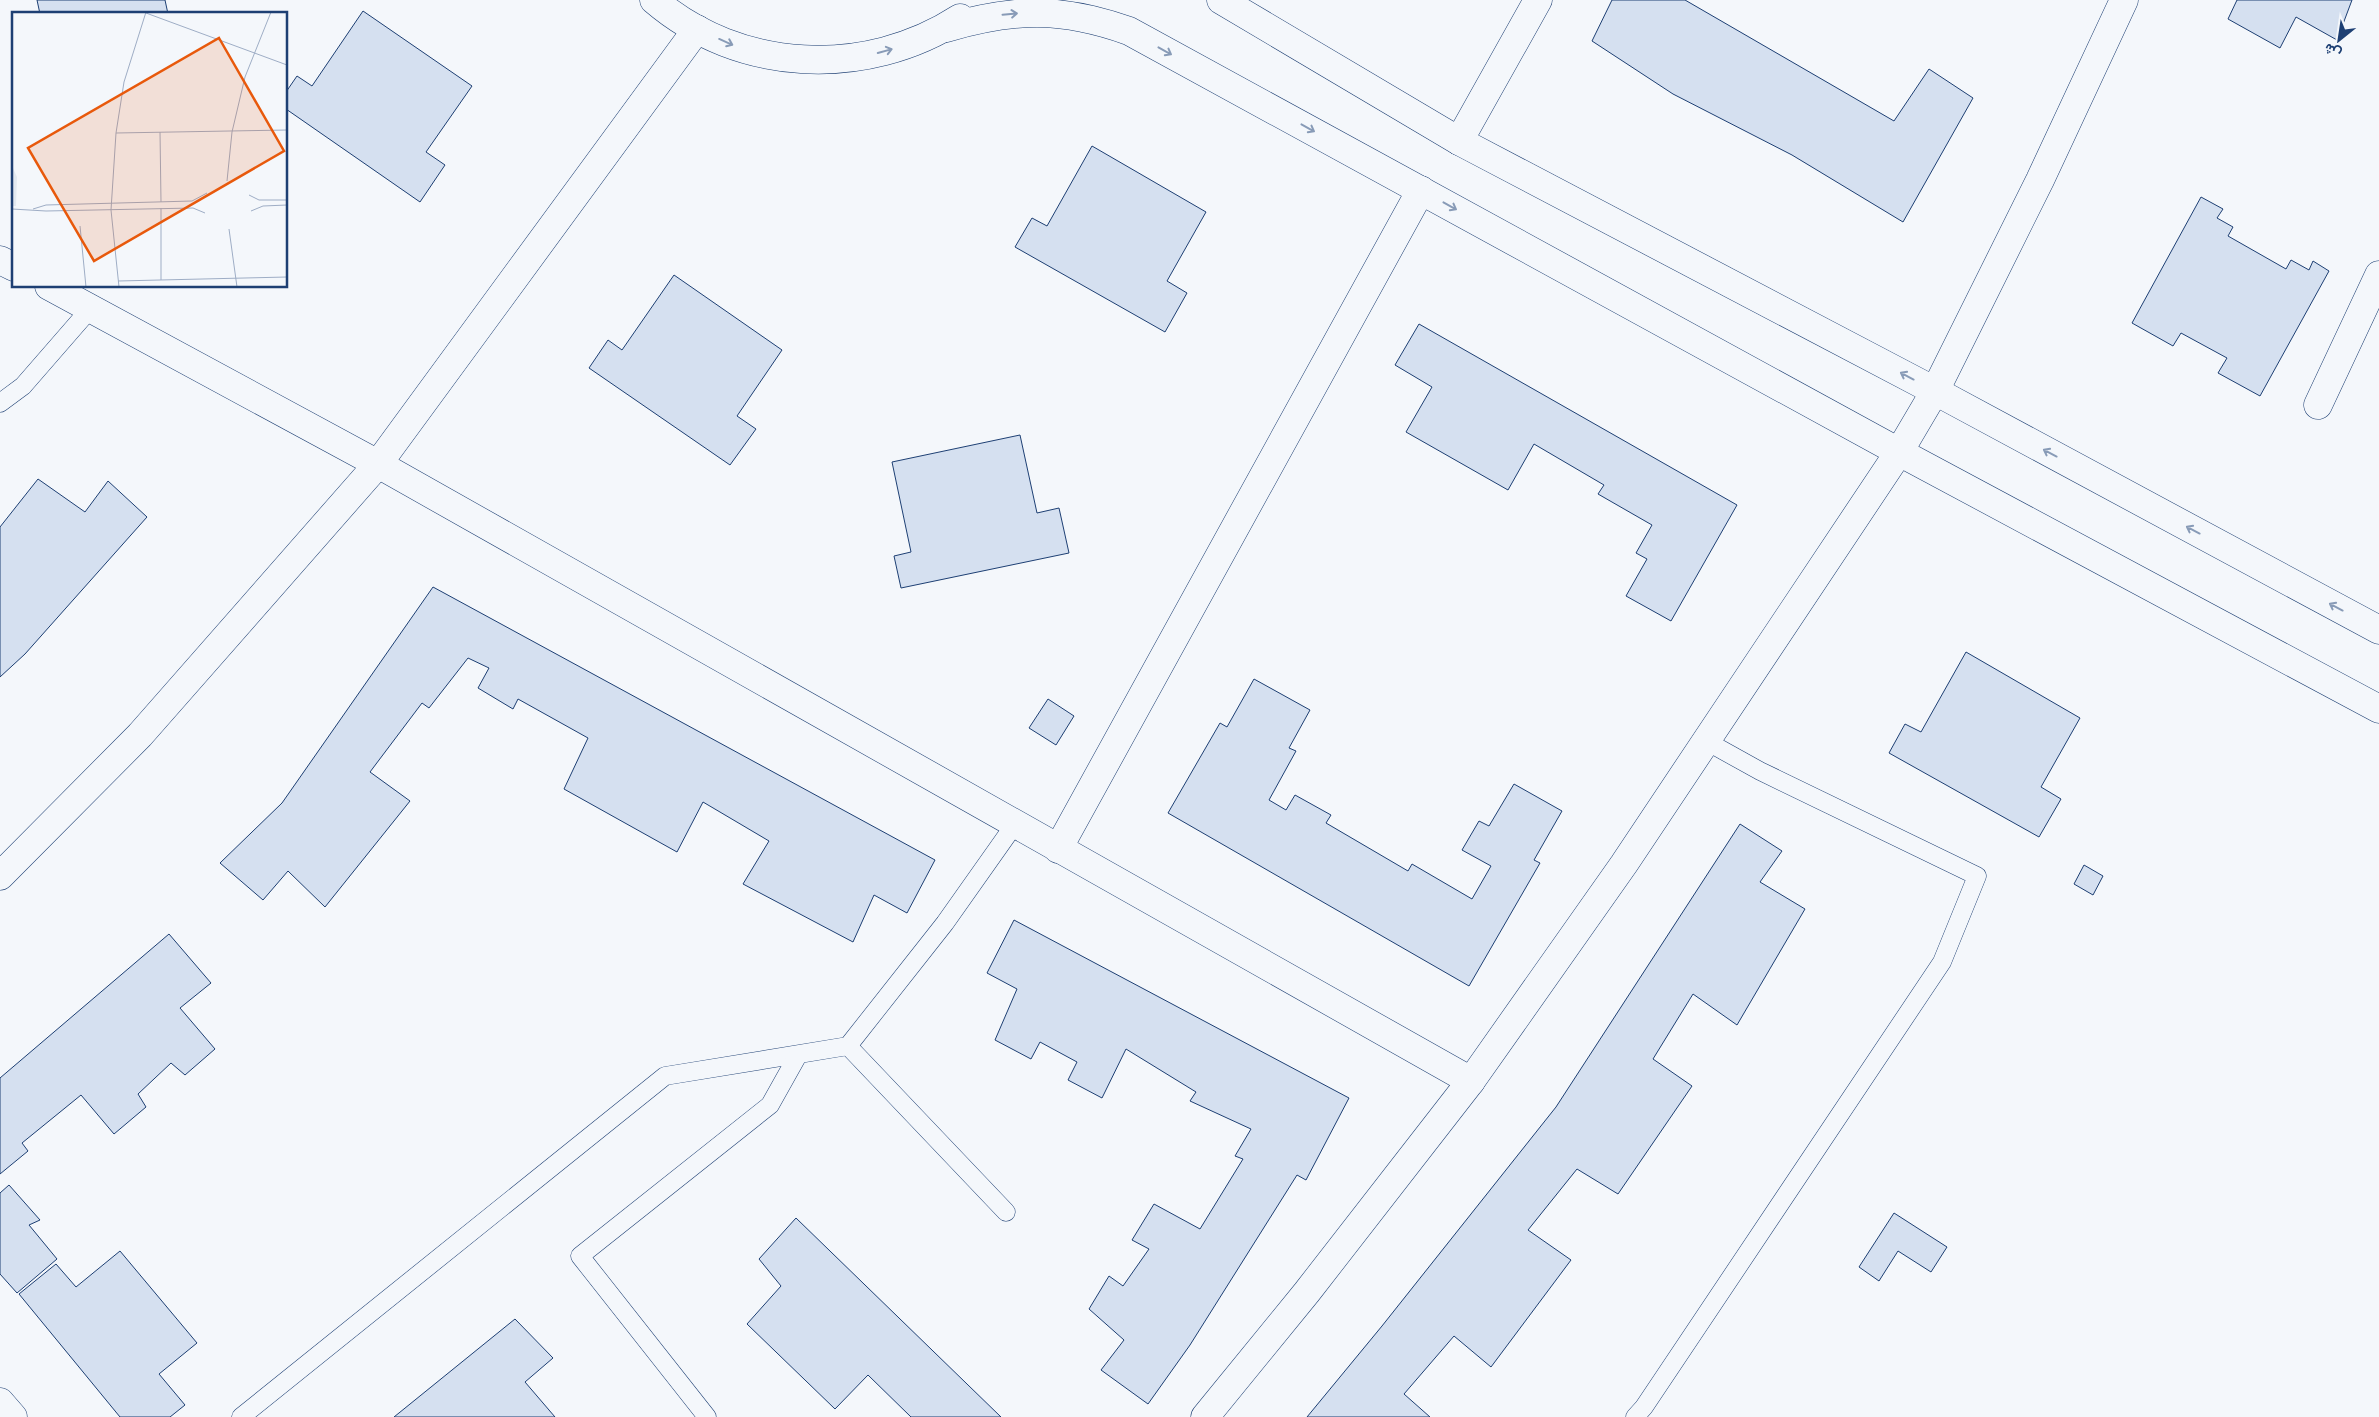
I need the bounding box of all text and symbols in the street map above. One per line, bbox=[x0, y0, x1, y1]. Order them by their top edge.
one-way arrow bbox=[1002, 9, 1018, 19]
inset map bbox=[12, 12, 288, 288]
north arrow bbox=[2314, 15, 2364, 65]
one-way arrow bbox=[718, 38, 733, 48]
text: ش bbox=[2321, 39, 2344, 62]
one-way arrow bbox=[876, 46, 892, 56]
one-way arrow bbox=[1158, 46, 1172, 56]
one-way arrow bbox=[1300, 124, 1315, 134]
one-way arrow bbox=[1443, 202, 1457, 212]
one-way arrow bbox=[1899, 371, 1914, 381]
one-way arrow bbox=[2043, 448, 2058, 457]
one-way arrow bbox=[2186, 525, 2201, 534]
one-way arrow bbox=[2329, 602, 2344, 611]

